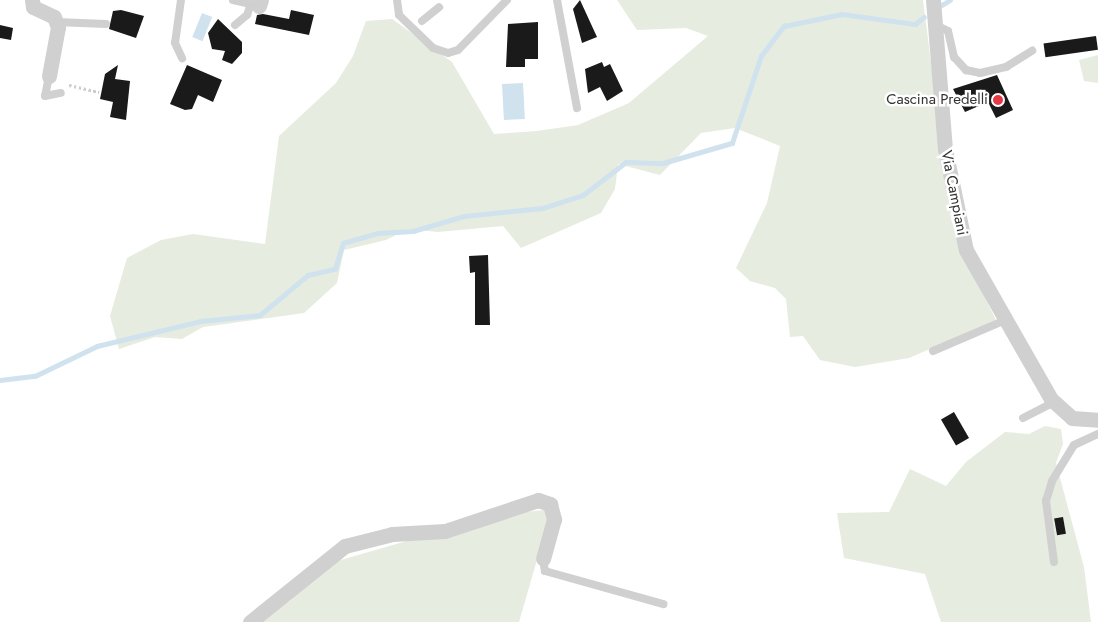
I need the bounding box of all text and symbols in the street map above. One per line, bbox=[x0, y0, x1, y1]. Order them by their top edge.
place label: Cascina Predelli bbox=[886, 91, 988, 109]
marker: Cascina Predelli bbox=[992, 94, 1004, 106]
street label: Via Campiani bbox=[937, 149, 971, 237]

